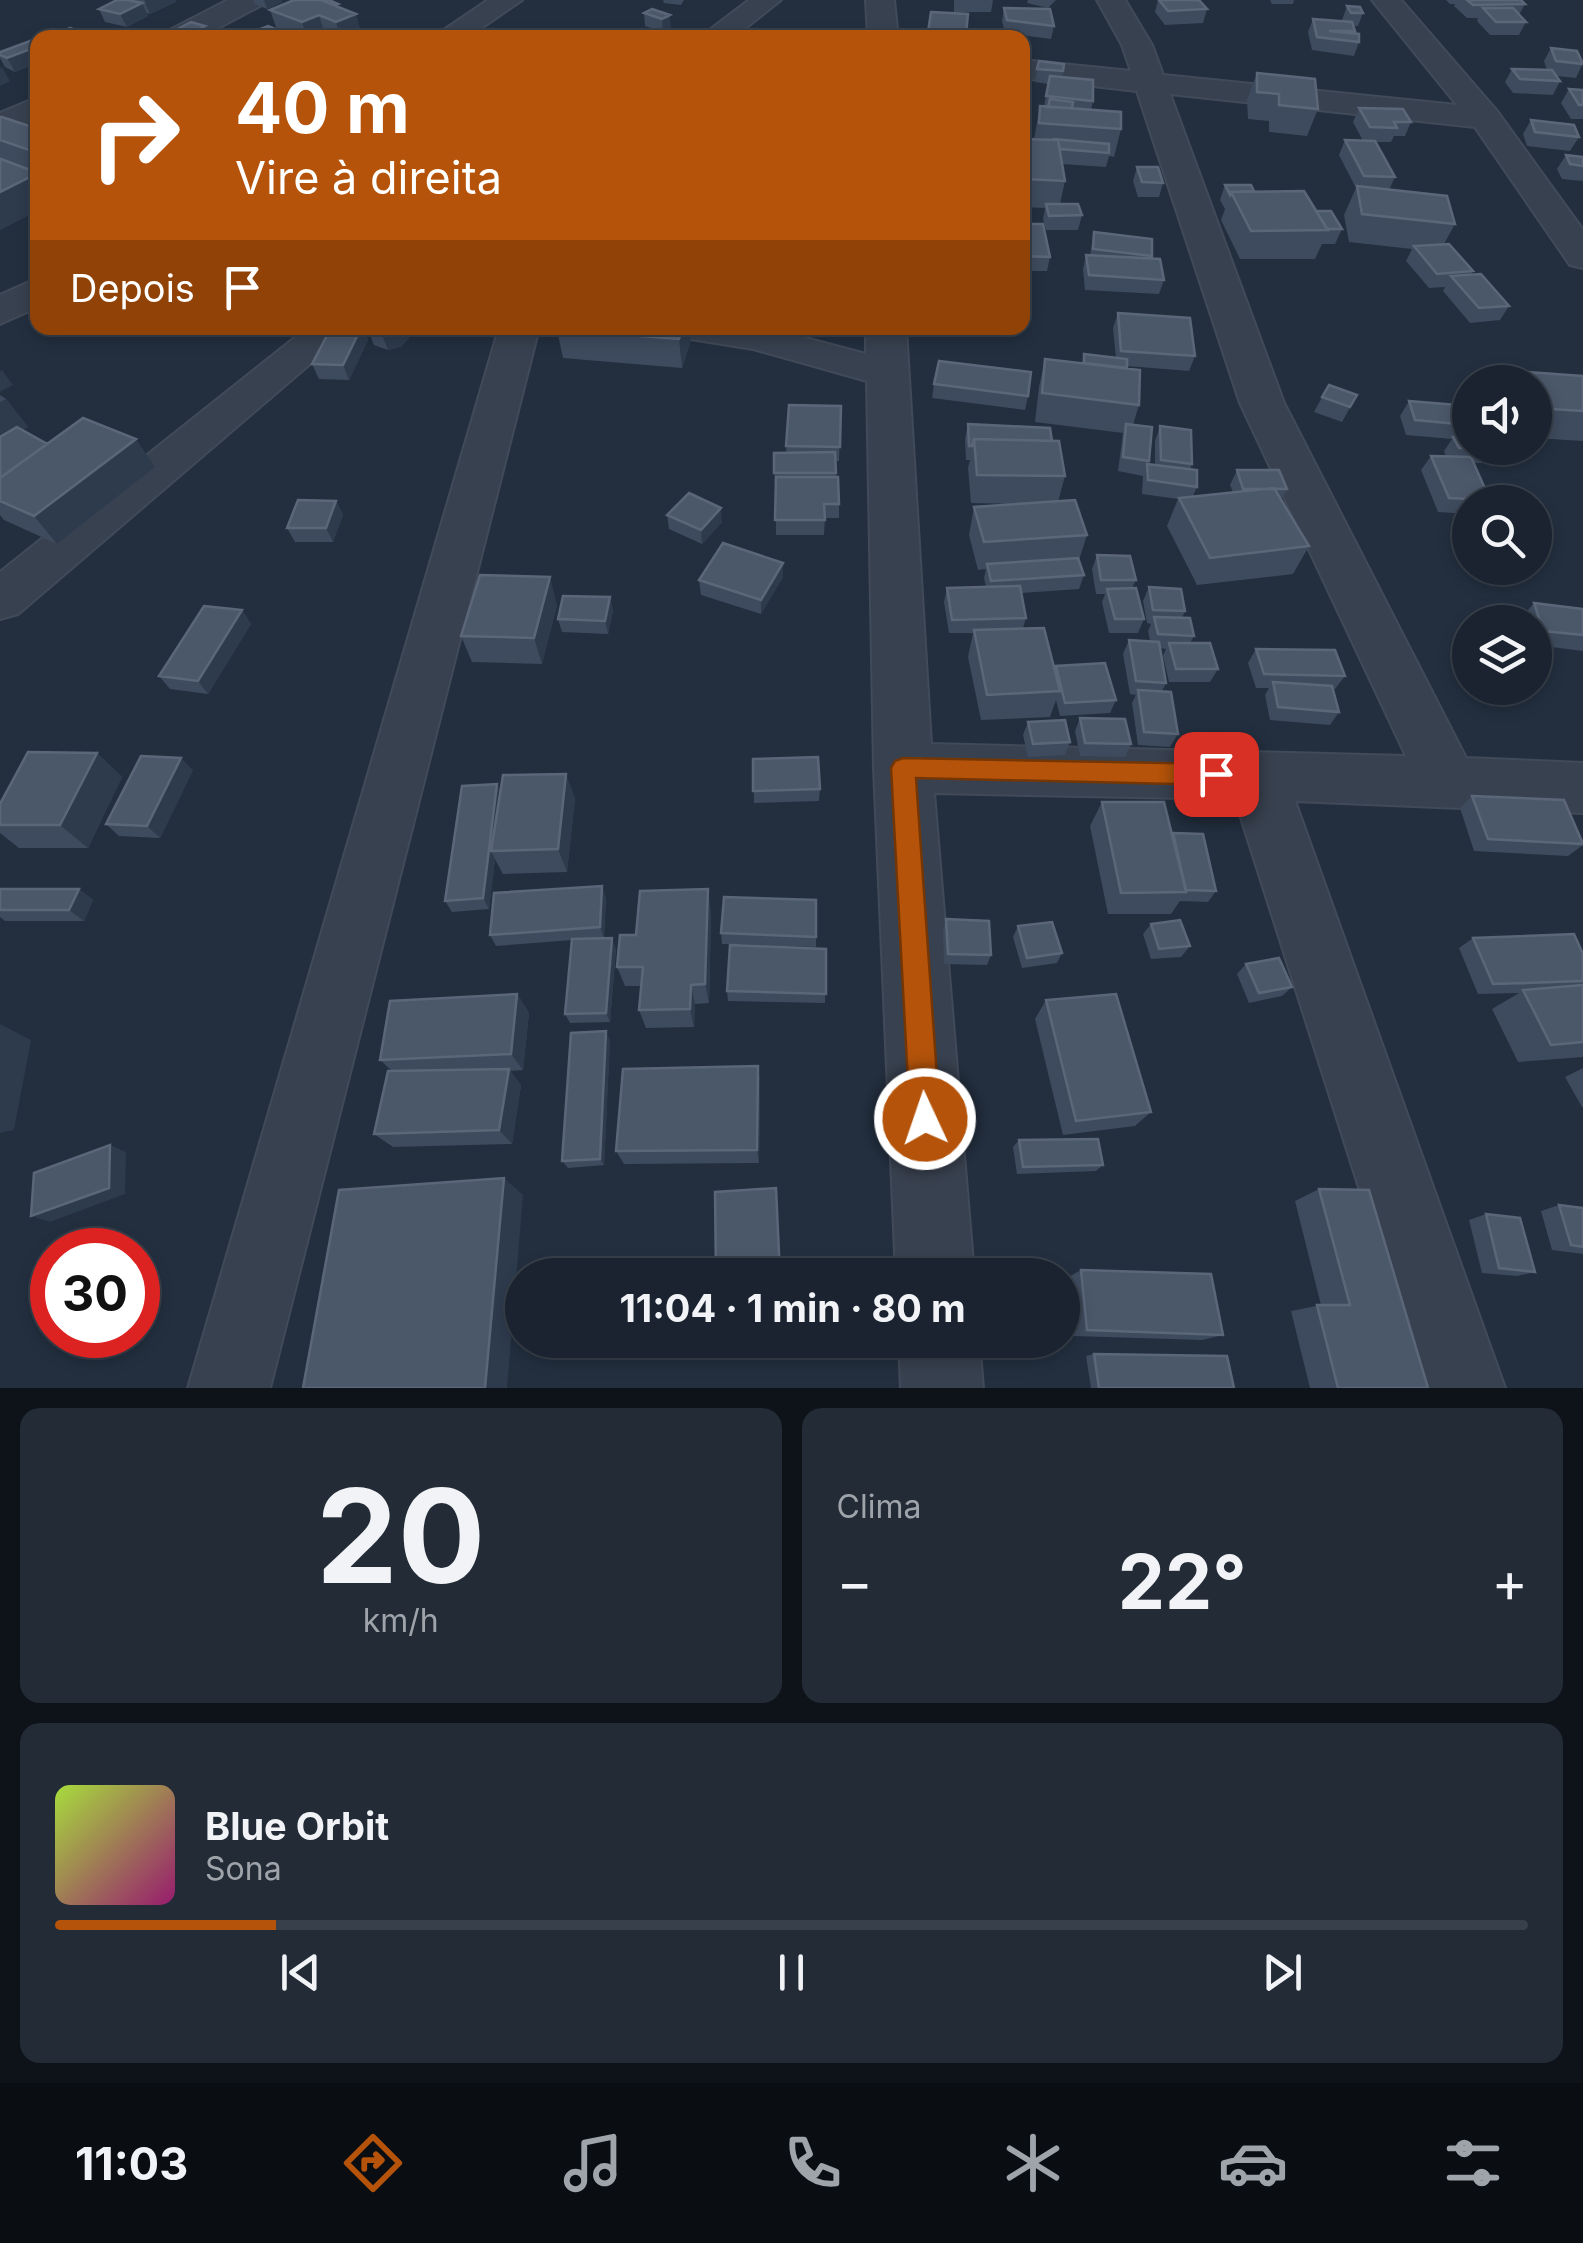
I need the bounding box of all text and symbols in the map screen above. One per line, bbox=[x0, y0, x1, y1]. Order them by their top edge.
text: 40 m bbox=[235, 65, 410, 150]
icon: right bbox=[70, 70, 200, 200]
text: Vire à direita bbox=[235, 150, 502, 205]
icon: arrive bbox=[215, 260, 270, 315]
text: Depois bbox=[70, 265, 195, 311]
map controls bbox=[1452, 365, 1552, 705]
button: sound bbox=[1452, 365, 1552, 465]
button: search bbox=[1452, 485, 1552, 585]
button: layers bbox=[1452, 605, 1552, 705]
pin bbox=[1174, 732, 1259, 817]
icon: arrive bbox=[1189, 747, 1244, 802]
position arrow bbox=[873, 1067, 977, 1171]
speed limit sign: 30 bbox=[30, 1228, 160, 1358]
text: 11:04 · 1 min · 80 m bbox=[619, 1285, 966, 1331]
text: 20 bbox=[316, 1457, 486, 1614]
text: Clima bbox=[837, 1487, 921, 1526]
text: 22° bbox=[1118, 1536, 1247, 1627]
text: − bbox=[837, 1549, 873, 1615]
text: + bbox=[1492, 1549, 1528, 1615]
text: km/h bbox=[363, 1601, 439, 1640]
text: Blue Orbit bbox=[205, 1803, 389, 1849]
text: Sona bbox=[205, 1849, 282, 1888]
icon: previous bbox=[273, 1945, 328, 2000]
icon: pause bbox=[764, 1945, 819, 2000]
icon: next bbox=[1255, 1945, 1310, 2000]
icon: directions bbox=[338, 2128, 408, 2198]
icon: music bbox=[558, 2128, 628, 2198]
icon: phone bbox=[778, 2128, 848, 2198]
icon: climate bbox=[998, 2128, 1068, 2198]
icon: car bbox=[1218, 2128, 1288, 2198]
icon: filters bbox=[1438, 2128, 1508, 2198]
text: 11:03 bbox=[75, 2136, 188, 2191]

